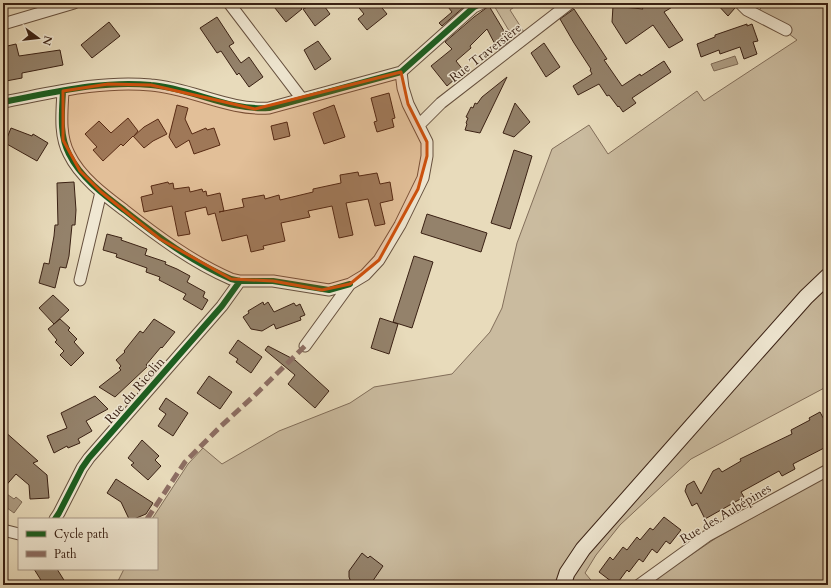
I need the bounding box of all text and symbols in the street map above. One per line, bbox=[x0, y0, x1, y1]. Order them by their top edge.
north arrow bbox=[18, 18, 58, 58]
street label: Rue Traversière bbox=[446, 19, 526, 87]
text: N bbox=[39, 34, 56, 47]
street label: Rue du Ricolin bbox=[101, 353, 169, 428]
street label: Rue des Aubépines bbox=[676, 479, 775, 548]
legend bbox=[18, 518, 158, 570]
text: Cycle path bbox=[54, 526, 109, 542]
text: Path bbox=[54, 546, 77, 562]

